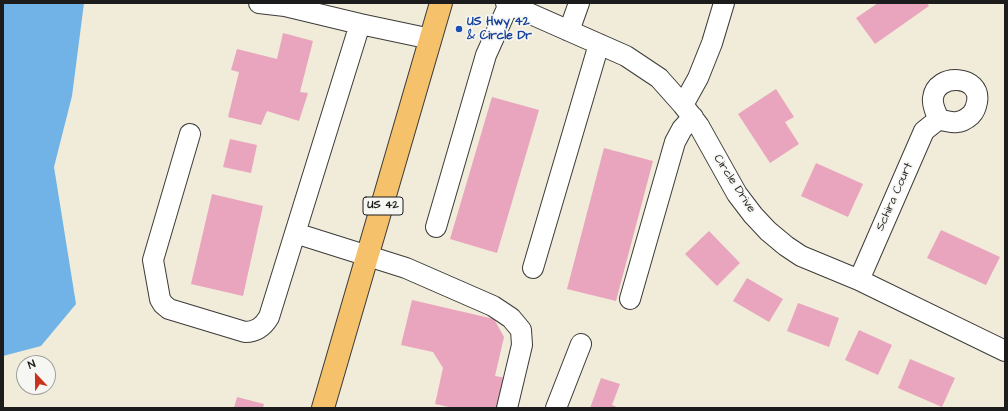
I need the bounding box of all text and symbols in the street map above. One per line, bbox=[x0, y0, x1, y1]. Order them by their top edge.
place label: US Hwy 42 & Circle Dr bbox=[467, 15, 532, 43]
marker: US Hwy 42 & Circle Dr bbox=[454, 24, 464, 34]
street label: Circle Drive bbox=[710, 152, 758, 216]
street label: Schira Court bbox=[873, 161, 917, 233]
road number: US 42 bbox=[363, 197, 403, 215]
north arrow bbox=[16, 355, 56, 395]
text: N bbox=[26, 356, 38, 373]

